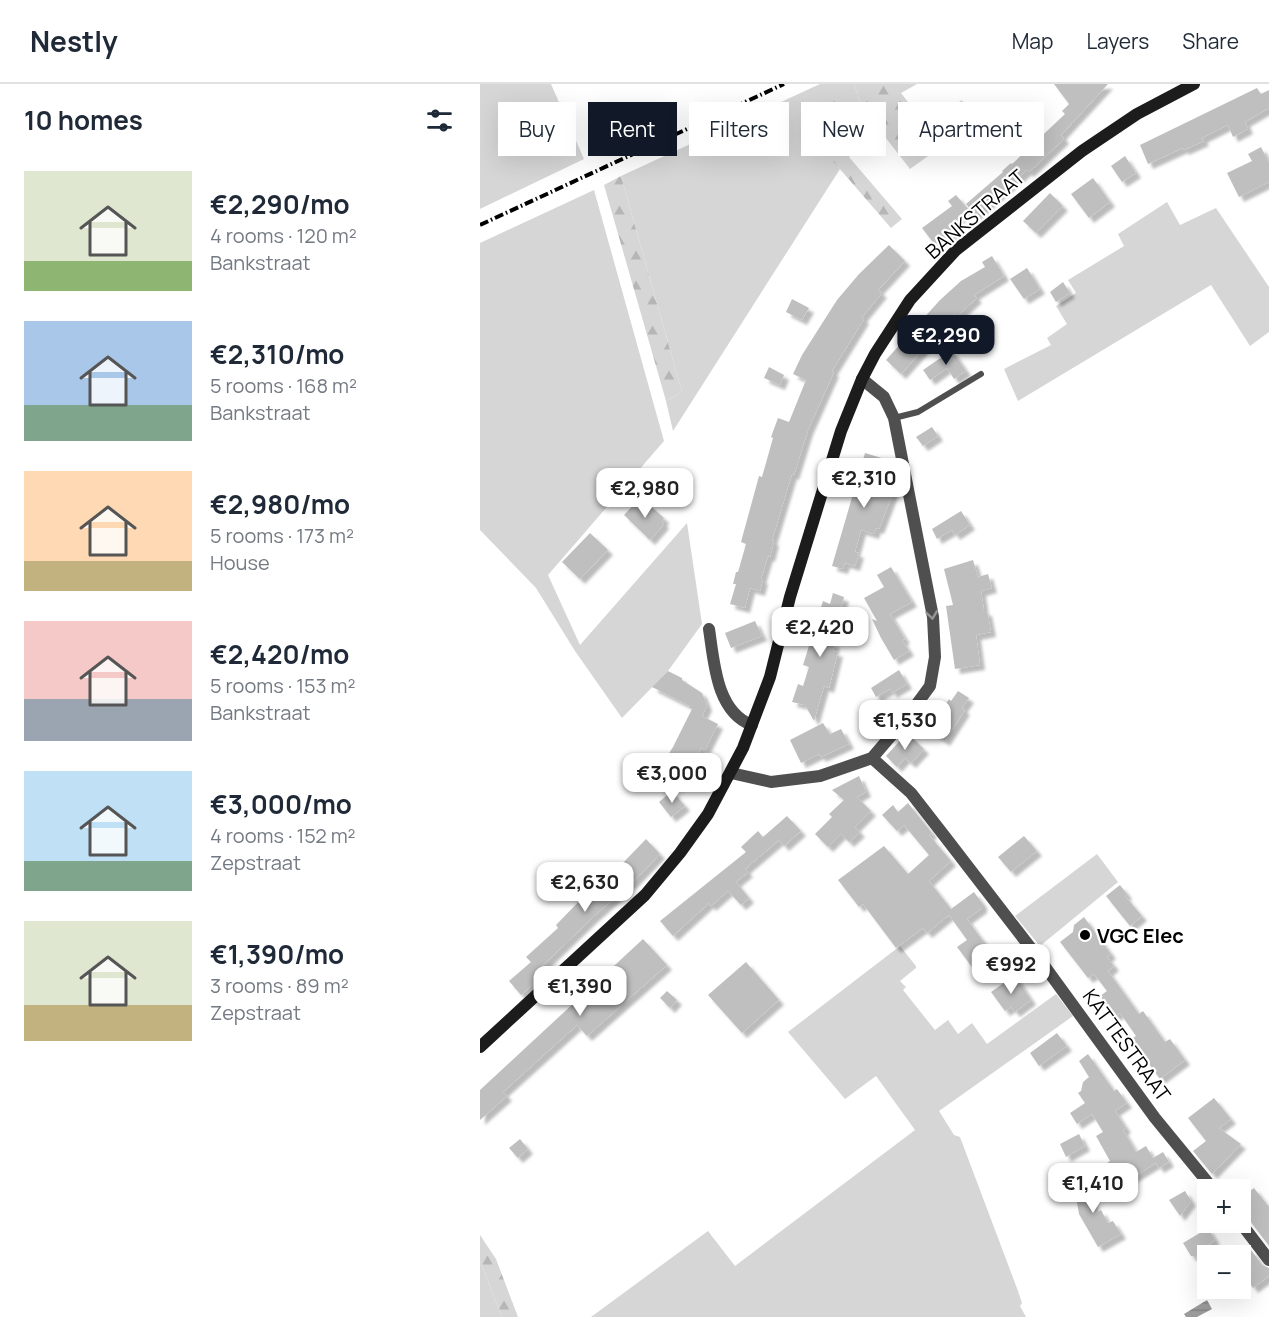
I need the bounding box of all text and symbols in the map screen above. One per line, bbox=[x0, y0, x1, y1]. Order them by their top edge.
text: Nestly bbox=[30, 22, 118, 60]
text: Map bbox=[1012, 27, 1053, 55]
text: Layers bbox=[1086, 27, 1149, 55]
text: Share bbox=[1182, 27, 1239, 55]
text: 10 homes bbox=[24, 102, 143, 138]
chip: Buy bbox=[498, 102, 576, 156]
chip: Rent bbox=[588, 102, 677, 156]
chip: Filters bbox=[689, 102, 789, 156]
chip: New bbox=[801, 102, 886, 156]
chip: Apartment bbox=[898, 102, 1044, 156]
icon: filters bbox=[423, 104, 456, 137]
street label: BANKSTRAAT bbox=[920, 163, 1031, 265]
text: €2,290/mo bbox=[210, 186, 350, 222]
icon: home bbox=[72, 195, 144, 267]
text: 4 rooms · 120 m² bbox=[210, 222, 357, 249]
text: Bankstraat bbox=[210, 249, 311, 276]
pin: €2,290 bbox=[897, 315, 995, 366]
text: €2,290 bbox=[911, 321, 981, 348]
text: €2,310/mo bbox=[210, 336, 344, 372]
icon: home bbox=[72, 345, 144, 417]
text: 5 rooms · 168 m² bbox=[210, 372, 357, 399]
text: Bankstraat bbox=[210, 399, 311, 426]
pin: €2,310 bbox=[815, 458, 913, 509]
text: €2,310 bbox=[831, 464, 897, 491]
pin: €2,980 bbox=[596, 468, 694, 519]
text: €2,980 bbox=[610, 474, 680, 501]
text: €2,980/mo bbox=[210, 486, 350, 522]
icon: home bbox=[72, 495, 144, 567]
text: 5 rooms · 173 m² bbox=[210, 522, 354, 549]
text: House bbox=[210, 549, 270, 576]
pin: €2,420 bbox=[771, 607, 869, 658]
one-way arrow bbox=[925, 611, 937, 620]
text: €2,420 bbox=[786, 613, 854, 640]
text: €2,420/mo bbox=[210, 636, 349, 672]
icon: home bbox=[72, 645, 144, 717]
text: 5 rooms · 153 m² bbox=[210, 672, 356, 699]
text: Bankstraat bbox=[210, 699, 311, 726]
pin: €1,530 bbox=[856, 700, 954, 751]
text: €1,530 bbox=[873, 706, 937, 733]
pin: €3,000 bbox=[623, 753, 721, 804]
text: €3,000 bbox=[637, 759, 707, 786]
text: €3,000/mo bbox=[210, 786, 352, 822]
icon: home bbox=[72, 795, 144, 867]
text: 4 rooms · 152 m² bbox=[210, 822, 356, 849]
text: Zepstraat bbox=[210, 849, 301, 876]
pin: €2,630 bbox=[536, 862, 634, 913]
text: €2,630 bbox=[551, 868, 619, 895]
place label: VGC Elec bbox=[1097, 922, 1184, 949]
marker: VGC Elec bbox=[1078, 928, 1092, 942]
text: €1,390/mo bbox=[210, 936, 344, 972]
pin: €992 bbox=[975, 944, 1047, 995]
icon: home bbox=[72, 945, 144, 1017]
text: €992 bbox=[986, 950, 1036, 977]
pin: €1,390 bbox=[531, 966, 629, 1017]
text: 3 rooms · 89 m² bbox=[210, 972, 349, 999]
text: €1,390 bbox=[548, 972, 612, 999]
street label: KATTESTRAAT bbox=[1077, 983, 1177, 1107]
text: Zepstraat bbox=[210, 999, 301, 1026]
pin: €1,410 bbox=[1044, 1163, 1142, 1214]
text: €1,410 bbox=[1062, 1169, 1124, 1196]
map controls bbox=[1197, 1179, 1251, 1299]
button: + bbox=[1197, 1179, 1251, 1233]
button: − bbox=[1197, 1245, 1251, 1299]

